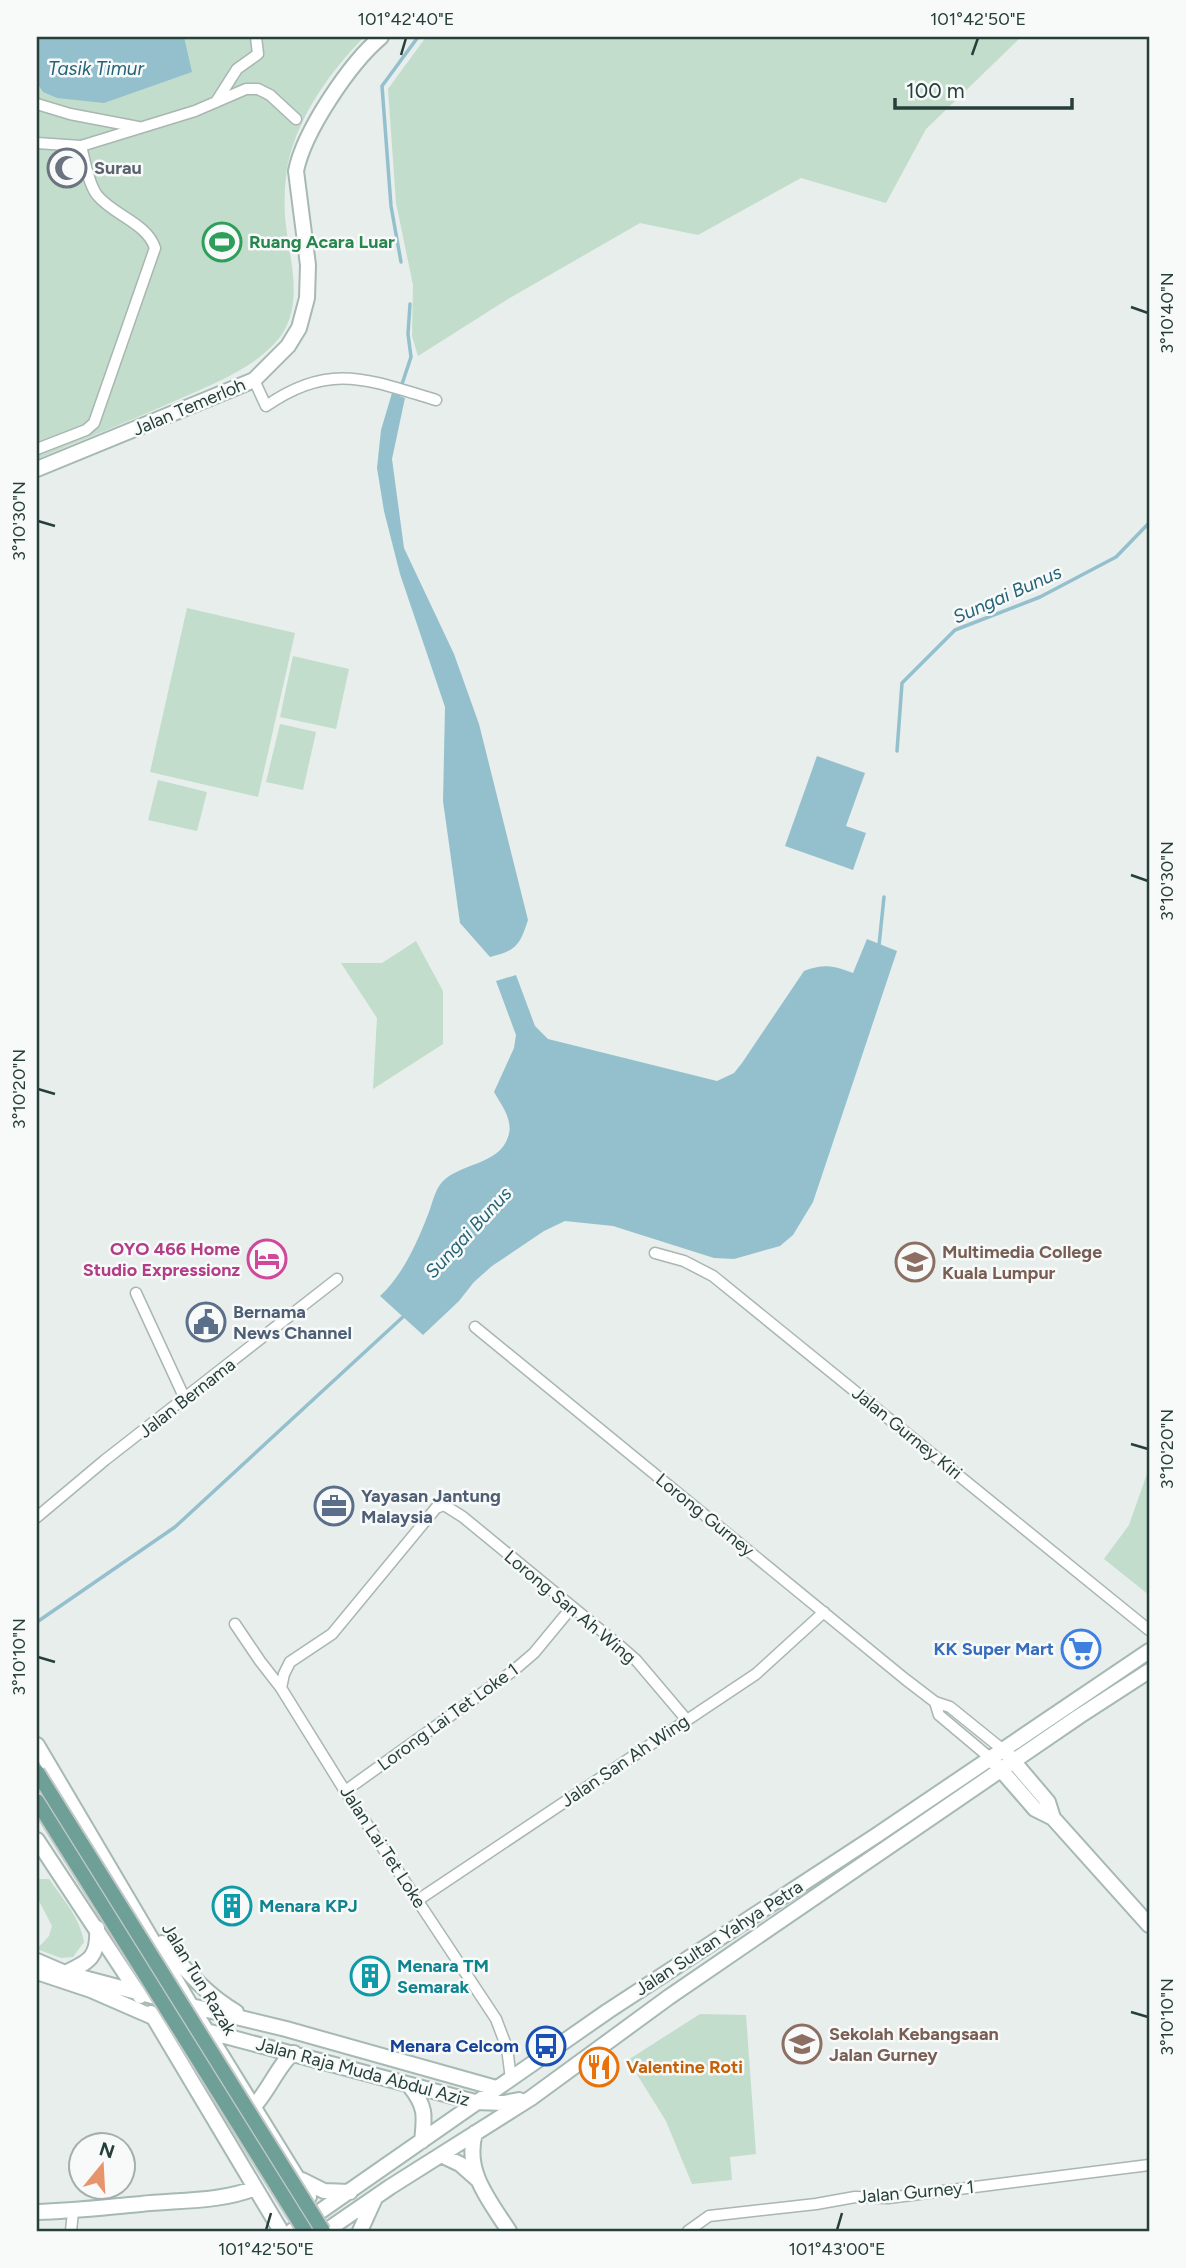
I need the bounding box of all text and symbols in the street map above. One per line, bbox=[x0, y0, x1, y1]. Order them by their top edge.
text: 101°42'40"E bbox=[357, 8, 455, 30]
text: 101°42'50"E bbox=[930, 8, 1026, 30]
water label: Tasik Timur bbox=[48, 57, 144, 80]
scale bar bbox=[895, 66, 1072, 110]
text: 100 m bbox=[906, 78, 965, 103]
mosque icon: Surau bbox=[46, 147, 88, 189]
place label: Surau bbox=[94, 157, 142, 179]
sports icon: Ruang Acara Luar bbox=[201, 221, 243, 263]
place label: Ruang Acara Luar bbox=[249, 231, 395, 253]
text: 3°10'40"N bbox=[1156, 272, 1178, 354]
street label: Jalan Temerloh bbox=[129, 373, 249, 441]
text: 3°10'30"N bbox=[8, 481, 30, 561]
water label: Sungai Bunus bbox=[949, 560, 1065, 629]
text: 3°10'30"N bbox=[1156, 841, 1178, 921]
text: 3°10'20"N bbox=[8, 1049, 30, 1129]
water label: Sungai Bunus bbox=[420, 1182, 517, 1283]
place label: OYO 466 Home Studio Expressionz bbox=[83, 1238, 240, 1281]
hotel icon: OYO 466 Home Studio Expressionz bbox=[246, 1238, 288, 1280]
school or university icon: Multimedia College Kuala Lumpur bbox=[894, 1241, 936, 1283]
place label: Multimedia College Kuala Lumpur bbox=[942, 1241, 1102, 1284]
public building icon: Bernama News Channel bbox=[185, 1301, 227, 1343]
place label: Bernama News Channel bbox=[233, 1301, 352, 1344]
street label: Jalan Bernama bbox=[134, 1353, 240, 1443]
street label: Jalan Gurney Kiri bbox=[848, 1382, 966, 1484]
text: 3°10'20"N bbox=[1156, 1409, 1178, 1489]
street label: Lorong Gurney bbox=[651, 1469, 759, 1562]
office icon: Yayasan Jantung Malaysia bbox=[313, 1485, 355, 1527]
place label: Yayasan Jantung Malaysia bbox=[361, 1485, 501, 1528]
street label: Lorong San Ah Wing bbox=[500, 1546, 640, 1668]
text: 3°10'10"N bbox=[8, 1618, 30, 1696]
supermarket icon: KK Super Mart bbox=[1060, 1628, 1102, 1670]
place label: KK Super Mart bbox=[934, 1638, 1054, 1660]
street label: Lorong Lai Tet Loke 1 bbox=[373, 1659, 523, 1775]
street label: Jalan San Ah Wing bbox=[557, 1710, 693, 1812]
street label: Jalan Lai Tet Loke bbox=[335, 1782, 431, 1912]
street label: Jalan Sultan Yahya Petra bbox=[631, 1876, 807, 2000]
building icon: Menara KPJ bbox=[211, 1885, 253, 1927]
place label: Menara KPJ bbox=[259, 1895, 358, 1917]
street label: Jalan Tun Razak bbox=[157, 1919, 241, 2039]
building icon: Menara TM Semarak bbox=[349, 1955, 391, 1997]
place label: Menara TM Semarak bbox=[397, 1955, 489, 1998]
text: 3°10'10"N bbox=[1156, 1978, 1178, 2056]
school or university icon: Sekolah Kebangsaan Jalan Gurney bbox=[781, 2023, 823, 2065]
place label: Sekolah Kebangsaan Jalan Gurney bbox=[829, 2023, 999, 2066]
bus stop icon: Menara Celcom bbox=[525, 2025, 567, 2067]
street label: Jalan Raja Muda Abdul Aziz bbox=[254, 2033, 472, 2111]
place label: Menara Celcom bbox=[390, 2035, 519, 2057]
restaurant icon: Valentine Roti bbox=[578, 2046, 620, 2088]
place label: Valentine Roti bbox=[626, 2056, 743, 2078]
north arrow bbox=[66, 2132, 136, 2202]
text: N bbox=[97, 2137, 118, 2164]
street label: Jalan Gurney 1 bbox=[857, 2176, 975, 2208]
text: 101°42'50"E bbox=[218, 2238, 314, 2260]
text: 101°43'00"E bbox=[788, 2238, 886, 2260]

